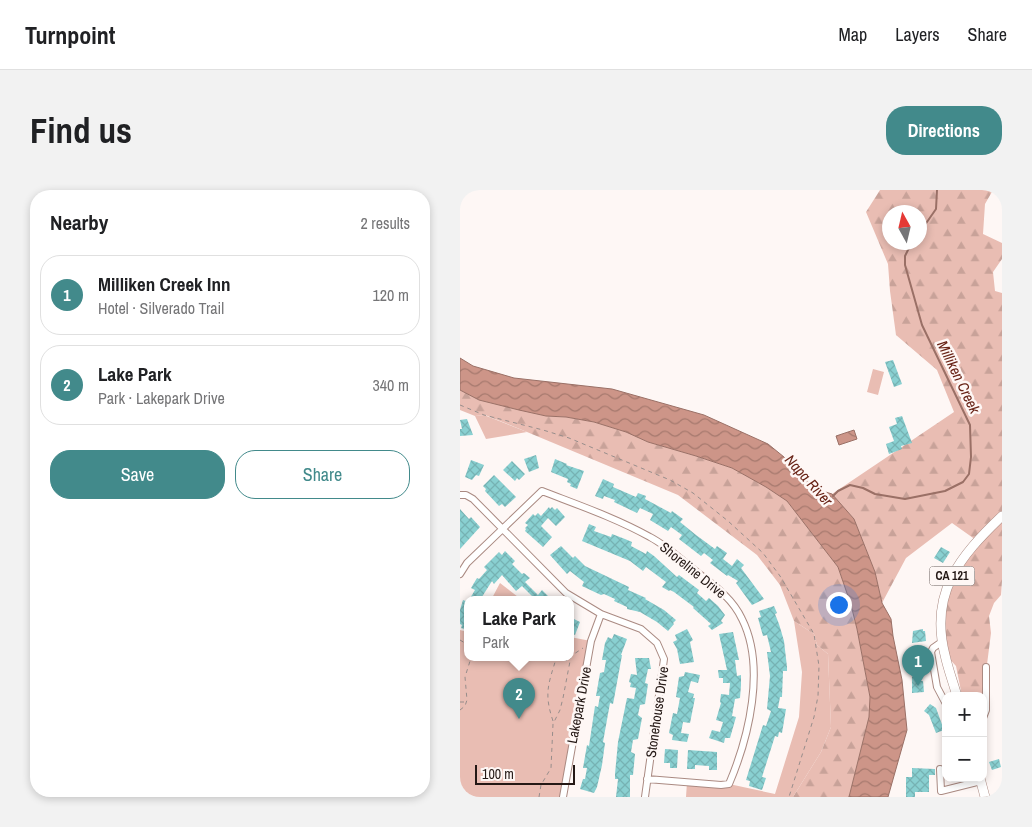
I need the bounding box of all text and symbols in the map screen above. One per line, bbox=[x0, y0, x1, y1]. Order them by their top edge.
text: Turnpoint bbox=[25, 19, 115, 51]
text: Map bbox=[839, 22, 867, 47]
text: Layers bbox=[895, 22, 940, 47]
text: Share bbox=[968, 22, 1007, 47]
button: Directions bbox=[886, 106, 1002, 155]
text: Find us bbox=[30, 107, 132, 154]
north arrow bbox=[882, 205, 927, 250]
text: Nearby bbox=[50, 208, 108, 237]
text: 2 results bbox=[360, 212, 410, 234]
text: Milliken Creek Inn bbox=[98, 271, 231, 297]
text: 1 bbox=[63, 284, 71, 306]
text: 120 m bbox=[373, 284, 409, 306]
text: Hotel · Silverado Trail bbox=[98, 297, 224, 319]
water label: Milliken Creek bbox=[932, 337, 986, 418]
text: Lake Park bbox=[98, 361, 172, 387]
text: 2 bbox=[63, 374, 71, 396]
text: 340 m bbox=[373, 374, 409, 396]
text: Park · Lakepark Drive bbox=[98, 387, 225, 409]
button: Save bbox=[50, 450, 225, 499]
button: Share bbox=[235, 450, 410, 499]
water label: Napa River bbox=[780, 450, 838, 511]
street label: Shoreline Drive bbox=[656, 538, 730, 602]
road number: CA 121 bbox=[930, 566, 974, 586]
your location bbox=[826, 592, 852, 618]
popup bbox=[464, 596, 574, 661]
text: Lake Park bbox=[482, 605, 556, 631]
text: Park bbox=[482, 631, 509, 653]
pin: 1 bbox=[902, 645, 934, 686]
street label: Lakepark Drive bbox=[563, 665, 595, 745]
street label: Stonehouse Drive bbox=[642, 665, 672, 759]
pin: 2 bbox=[503, 678, 535, 719]
map controls bbox=[942, 692, 987, 782]
button: + bbox=[942, 692, 987, 737]
button: − bbox=[942, 737, 987, 782]
scale bar bbox=[475, 762, 575, 785]
text: 100 m bbox=[482, 765, 514, 783]

